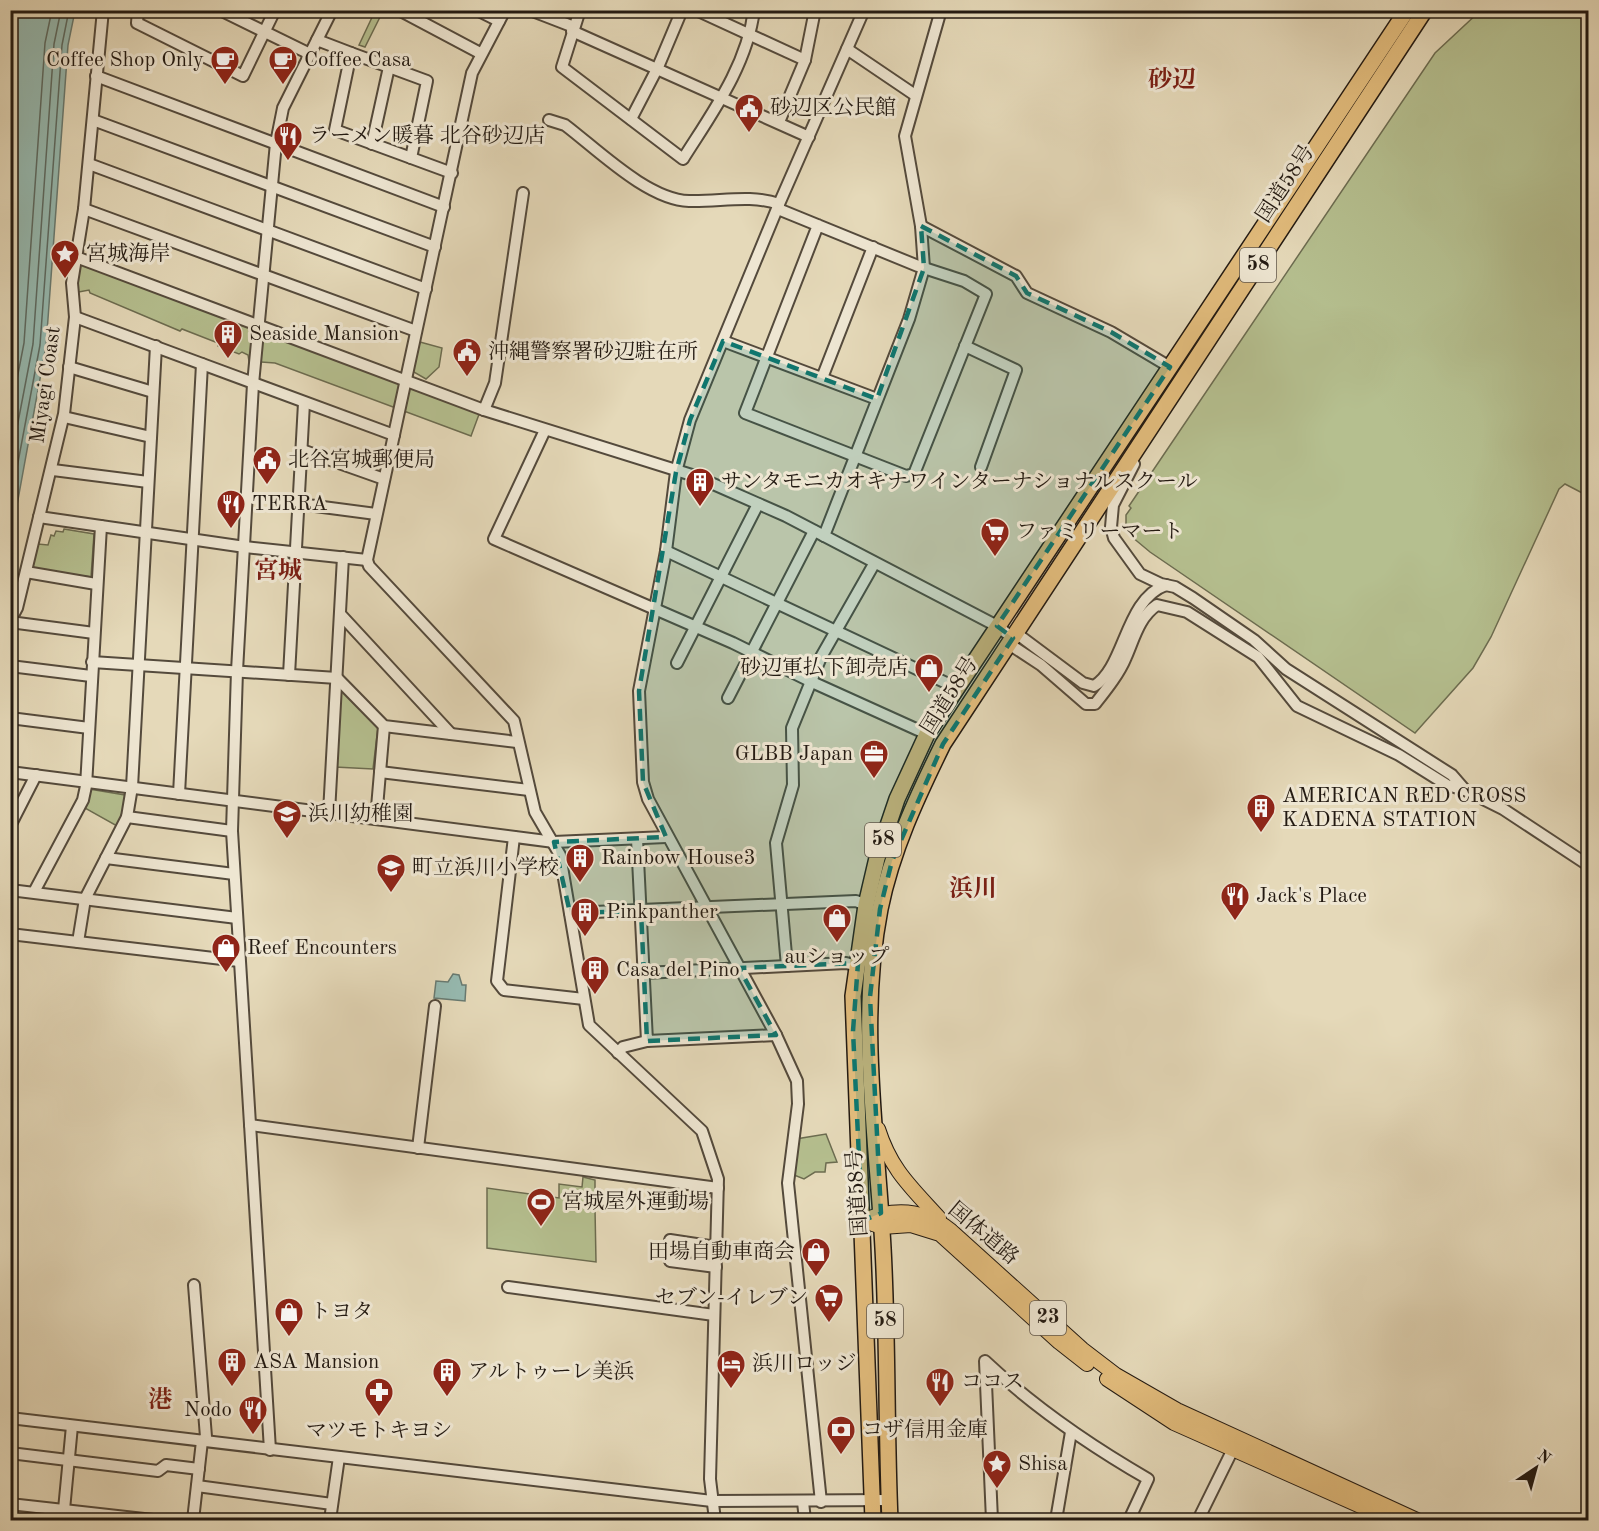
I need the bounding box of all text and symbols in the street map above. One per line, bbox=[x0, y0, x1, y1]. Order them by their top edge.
cafe icon: Coffee Shop Only bbox=[209, 44, 241, 86]
cafe icon: Coffee Casa bbox=[267, 44, 299, 86]
place label: Coffee Shop Only bbox=[46, 50, 204, 71]
place label: Coffee Casa bbox=[304, 50, 411, 71]
district label: 砂辺 bbox=[1148, 67, 1196, 93]
public building icon: 砂辺区公民館 bbox=[733, 92, 765, 134]
place label: 砂辺区公民館 bbox=[770, 96, 896, 119]
restaurant icon: ラーメン暖暮 北谷砂辺店 bbox=[272, 120, 304, 162]
place label: ラーメン暖暮 北谷砂辺店 bbox=[309, 124, 545, 147]
street label: 国道58号 bbox=[1252, 141, 1319, 226]
place icon: 宮城海岸 bbox=[49, 238, 81, 280]
place label: 宮城海岸 bbox=[86, 242, 170, 265]
road number: 58 bbox=[1240, 248, 1276, 282]
building icon: Seaside Mansion bbox=[212, 318, 244, 360]
place label: Seaside Mansion bbox=[249, 324, 399, 345]
street label: Miyagi Coast bbox=[27, 325, 65, 445]
public building icon: 沖縄警察署砂辺駐在所 bbox=[451, 336, 483, 378]
place label: 沖縄警察署砂辺駐在所 bbox=[488, 340, 698, 363]
public building icon: 北谷宮城郵便局 bbox=[251, 444, 283, 486]
place label: 北谷宮城郵便局 bbox=[288, 448, 435, 471]
building icon: サンタモニカオキナワインターナショナルスクール bbox=[684, 466, 716, 508]
place label: サンタモニカオキナワインターナショナルスクール bbox=[721, 471, 1198, 493]
restaurant icon: TERRA bbox=[215, 488, 247, 530]
place label: TERRA bbox=[252, 494, 328, 515]
supermarket icon: ファミリーマート bbox=[979, 516, 1011, 558]
place label: ファミリーマート bbox=[1016, 522, 1184, 543]
district label: 宮城 bbox=[254, 557, 302, 584]
shop icon: 砂辺軍払下卸売店 bbox=[913, 652, 945, 694]
street label: 国道58号 bbox=[916, 652, 982, 739]
place label: 砂辺軍払下卸売店 bbox=[740, 656, 908, 679]
office icon: GLBB Japan bbox=[858, 738, 890, 780]
place label: GLBB Japan bbox=[735, 744, 853, 765]
place label: AMERICAN RED CROSS KADENA STATION bbox=[1282, 786, 1526, 831]
building icon: AMERICAN RED CROSS KADENA STATION bbox=[1245, 792, 1277, 834]
school or university icon: 浜川幼稚園 bbox=[271, 798, 303, 840]
place label: 浜川幼稚園 bbox=[308, 802, 413, 825]
road number: 58 bbox=[865, 823, 901, 857]
building icon: Rainbow House3 bbox=[564, 842, 596, 884]
place label: Rainbow House3 bbox=[601, 848, 756, 869]
school or university icon: 町立浜川小学校 bbox=[375, 852, 407, 894]
place label: 町立浜川小学校 bbox=[412, 856, 559, 879]
district label: 浜川 bbox=[949, 875, 997, 902]
restaurant icon: Jack's Place bbox=[1219, 880, 1251, 922]
place label: Jack's Place bbox=[1256, 886, 1367, 907]
building icon: Pinkpanther bbox=[569, 896, 601, 938]
place label: Pinkpanther bbox=[606, 902, 718, 923]
shop icon: auショップ bbox=[821, 902, 853, 944]
shop icon: Reef Encounters bbox=[210, 932, 242, 974]
place label: Reef Encounters bbox=[247, 938, 397, 959]
place label: auショップ bbox=[784, 946, 890, 968]
building icon: Casa del Pino bbox=[579, 954, 611, 996]
place label: Casa del Pino bbox=[616, 960, 740, 981]
street label: 国道58号 bbox=[842, 1149, 872, 1237]
sports icon: 宮城屋外運動場 bbox=[525, 1186, 557, 1228]
place label: 宮城屋外運動場 bbox=[562, 1190, 709, 1213]
street label: 国体道路 bbox=[944, 1197, 1023, 1269]
shop icon: 田場自動車商会 bbox=[800, 1236, 832, 1278]
place label: 田場自動車商会 bbox=[648, 1240, 795, 1263]
supermarket icon: セブン-イレブン bbox=[813, 1282, 845, 1324]
place label: セブン-イレブン bbox=[655, 1286, 808, 1309]
shop icon: トヨタ bbox=[273, 1296, 305, 1338]
place label: トヨタ bbox=[310, 1301, 373, 1323]
road number: 23 bbox=[1030, 1301, 1066, 1335]
road number: 58 bbox=[867, 1304, 903, 1338]
building icon: ASA Mansion bbox=[216, 1346, 248, 1388]
hotel icon: 浜川ロッジ bbox=[715, 1348, 747, 1390]
place label: ASA Mansion bbox=[253, 1352, 379, 1373]
place label: 浜川ロッジ bbox=[752, 1352, 857, 1375]
building icon: アルトゥーレ美浜 bbox=[431, 1356, 463, 1398]
place label: アルトゥーレ美浜 bbox=[468, 1360, 634, 1383]
restaurant icon: ココス bbox=[924, 1366, 956, 1408]
place label: ココス bbox=[961, 1372, 1024, 1393]
pharmacy icon: マツモトキヨシ bbox=[363, 1376, 395, 1418]
district label: 港 bbox=[148, 1387, 172, 1413]
restaurant icon: Nodo bbox=[237, 1394, 269, 1436]
place label: Nodo bbox=[184, 1400, 232, 1421]
bank icon: コザ信用金庫 bbox=[825, 1414, 857, 1456]
place label: コザ信用金庫 bbox=[862, 1418, 988, 1441]
place label: マツモトキヨシ bbox=[306, 1421, 452, 1442]
north arrow bbox=[1506, 1438, 1566, 1498]
text: N bbox=[1534, 1447, 1554, 1468]
place icon: Shisa bbox=[981, 1448, 1013, 1490]
place label: Shisa bbox=[1018, 1454, 1068, 1475]

